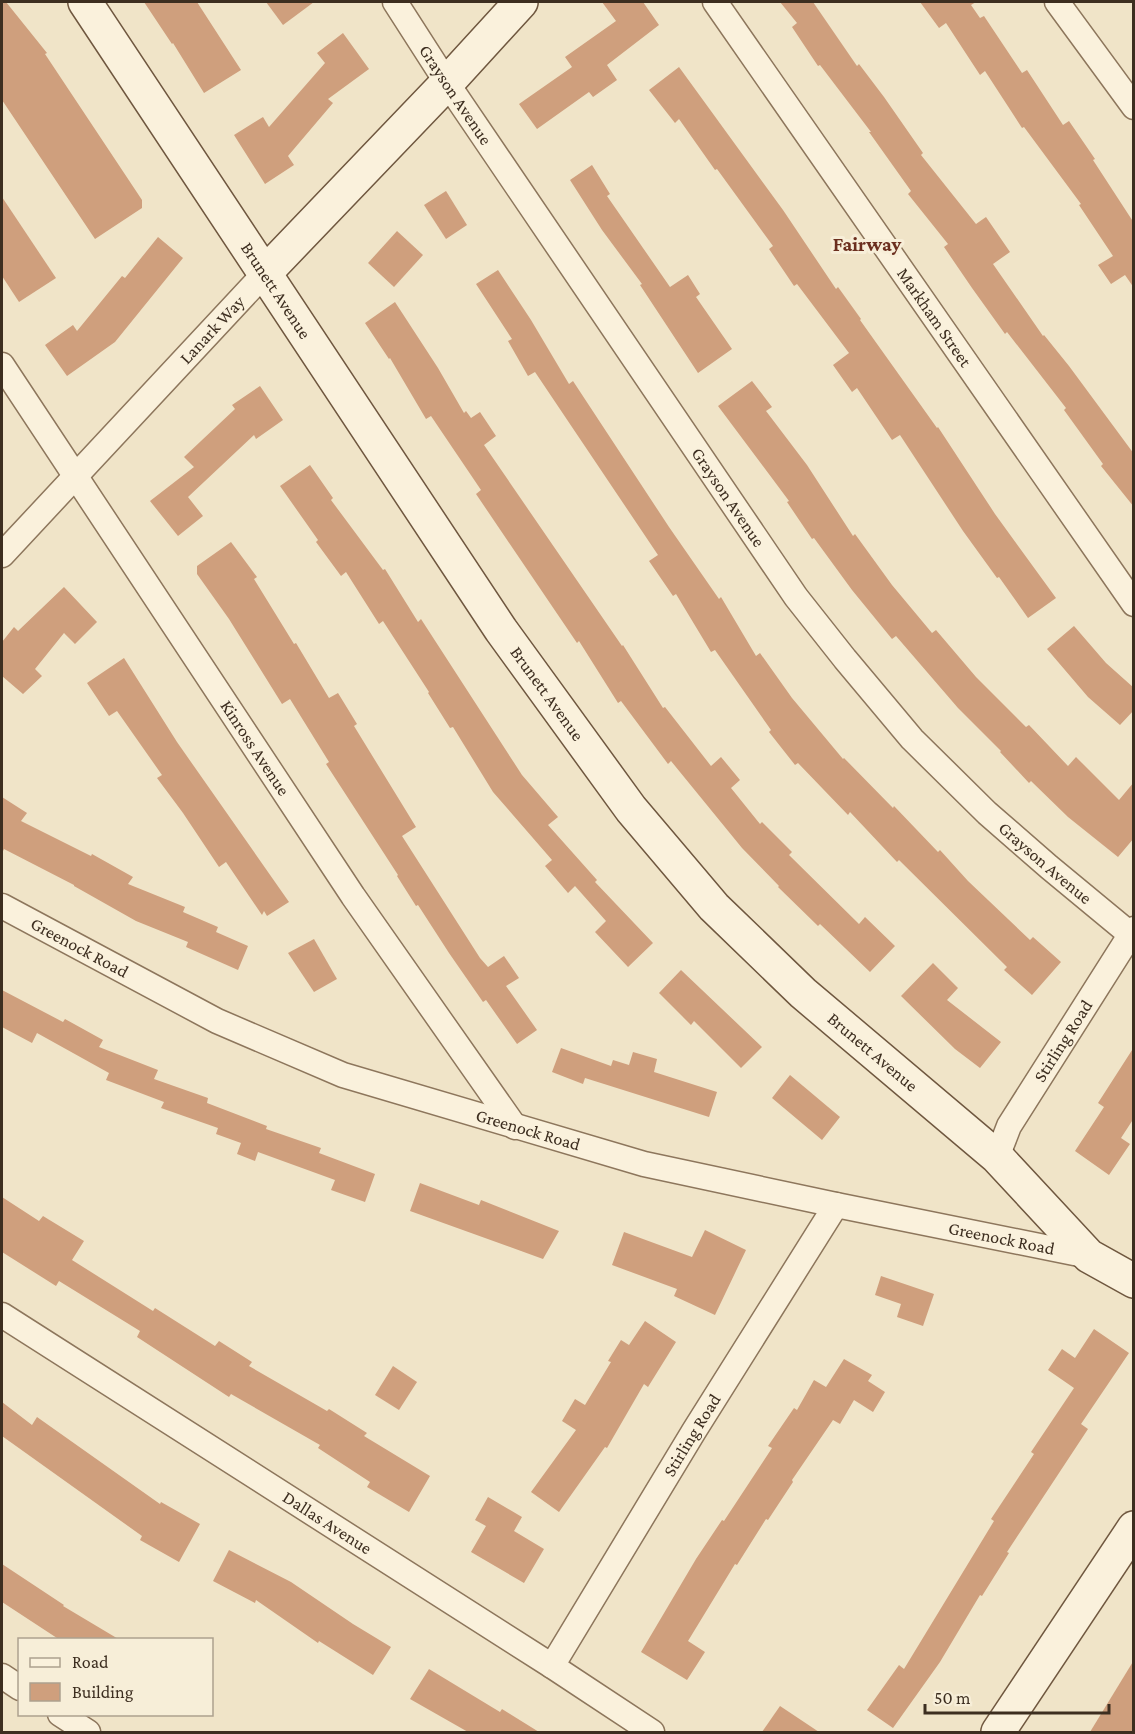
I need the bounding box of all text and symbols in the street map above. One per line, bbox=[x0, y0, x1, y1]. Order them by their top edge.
street label: Grayson Avenue bbox=[415, 41, 496, 149]
district label: Fairway bbox=[833, 233, 902, 255]
street label: Brunett Avenue bbox=[237, 238, 315, 343]
street label: Markham Street bbox=[893, 264, 976, 371]
street label: Lanark Way bbox=[175, 291, 249, 368]
street label: Grayson Avenue bbox=[687, 444, 769, 551]
street label: Brunett Avenue bbox=[506, 643, 588, 745]
street label: Kinross Avenue bbox=[216, 696, 294, 799]
street label: Grayson Avenue bbox=[995, 818, 1096, 908]
street label: Greenock Road bbox=[27, 913, 132, 982]
street label: Stirling Road bbox=[1030, 996, 1097, 1086]
street label: Brunett Avenue bbox=[824, 1008, 922, 1096]
street label: Greenock Road bbox=[474, 1105, 583, 1155]
street label: Greenock Road bbox=[947, 1218, 1057, 1259]
street label: Stirling Road bbox=[659, 1390, 725, 1480]
street label: Dallas Avenue bbox=[279, 1487, 376, 1558]
legend bbox=[18, 1638, 213, 1716]
text: Road bbox=[72, 1652, 109, 1672]
scale bar bbox=[925, 1677, 1110, 1715]
text: Building bbox=[72, 1682, 134, 1702]
text: 50 m bbox=[934, 1688, 971, 1708]

